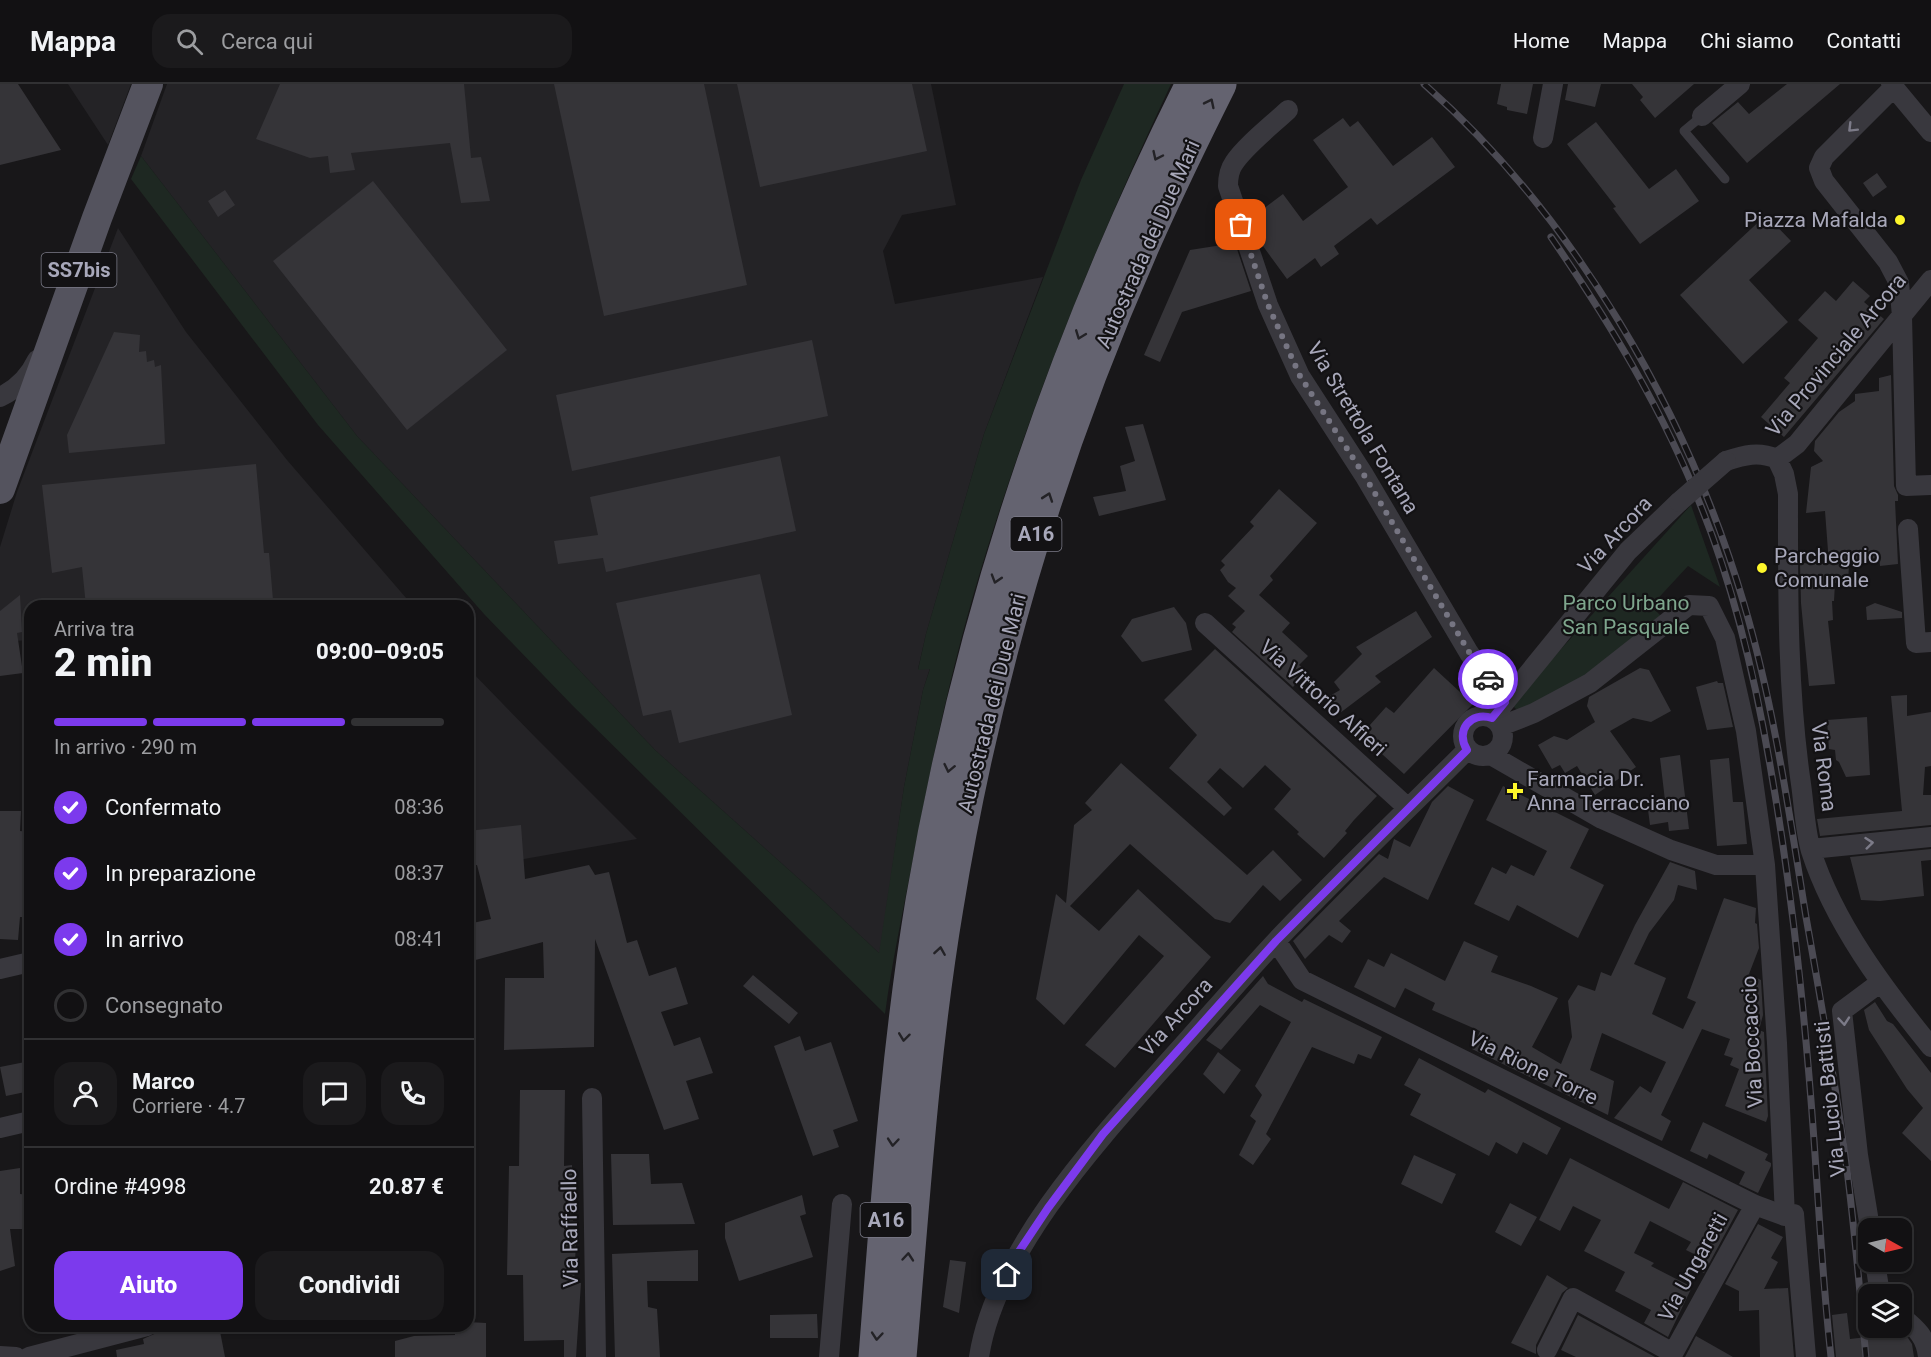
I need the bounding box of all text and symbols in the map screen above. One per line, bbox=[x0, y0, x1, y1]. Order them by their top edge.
search box bbox=[152, 14, 572, 68]
text: Mappa bbox=[30, 25, 116, 58]
icon: search bbox=[173, 25, 206, 58]
text: Cerca qui bbox=[221, 29, 313, 54]
text: Home bbox=[1513, 29, 1570, 53]
text: Mappa bbox=[1603, 29, 1667, 53]
text: Chi siamo bbox=[1700, 29, 1794, 53]
text: Contatti bbox=[1827, 29, 1901, 53]
one-way arrow bbox=[1203, 99, 1215, 110]
one-way arrow bbox=[1849, 121, 1860, 132]
street label: Autostrada dei Due Mari bbox=[1091, 136, 1205, 352]
one-way arrow bbox=[1152, 149, 1164, 160]
pin bbox=[1215, 199, 1266, 250]
icon: bag bbox=[1224, 208, 1257, 241]
place label: Piazza Mafalda bbox=[1744, 208, 1888, 232]
marker: Piazza Mafalda bbox=[1893, 213, 1907, 227]
road number: SS7bis bbox=[42, 253, 116, 287]
street label: Via Provinciale Arcora bbox=[1761, 269, 1911, 441]
one-way arrow bbox=[1075, 328, 1087, 339]
street label: Via Strettola Fontana bbox=[1302, 338, 1424, 518]
street label: Via Arcora bbox=[1573, 491, 1657, 579]
one-way arrow bbox=[1040, 492, 1053, 503]
road number: A16 bbox=[1010, 517, 1062, 551]
place label: Parcheggio Comunale bbox=[1774, 544, 1880, 592]
marker: Parcheggio Comunale bbox=[1755, 561, 1769, 575]
one-way arrow bbox=[991, 573, 1003, 584]
street label: Autostrada dei Due Mari bbox=[953, 591, 1031, 815]
park label: Parco Urbano San Pasquale bbox=[1562, 591, 1690, 639]
text: Arriva tra bbox=[54, 617, 135, 641]
street label: Via Vittorio Alfieri bbox=[1255, 635, 1391, 761]
text: 09:00–09:05 bbox=[316, 639, 444, 664]
text: 2 min bbox=[54, 640, 152, 686]
courier bbox=[1458, 649, 1518, 709]
icon: car bbox=[1472, 663, 1505, 696]
street label: Via Roma bbox=[1807, 721, 1841, 813]
text: In arrivo · 290 m bbox=[54, 735, 197, 759]
one-way arrow bbox=[943, 762, 956, 772]
place label: Farmacia Dr. Anna Terracciano bbox=[1527, 767, 1690, 815]
marker: Farmacia Dr. Anna Terracciano bbox=[1508, 784, 1522, 798]
icon: check bbox=[54, 791, 87, 824]
text: Confermato bbox=[105, 795, 221, 820]
text: 08:36 bbox=[394, 795, 444, 819]
one-way arrow bbox=[1864, 837, 1873, 850]
icon: check bbox=[54, 857, 87, 890]
text: In preparazione bbox=[105, 861, 256, 886]
text: 08:37 bbox=[394, 861, 444, 885]
icon: check bbox=[54, 923, 87, 956]
text: In arrivo bbox=[105, 927, 184, 952]
text: 08:41 bbox=[394, 927, 444, 951]
one-way arrow bbox=[934, 947, 946, 956]
street label: Via Arcora bbox=[1135, 973, 1217, 1061]
street label: Via Boccaccio bbox=[1737, 975, 1767, 1109]
text: Consegnato bbox=[105, 993, 223, 1018]
one-way arrow bbox=[1837, 1017, 1850, 1026]
street label: Via Lucio Battisti bbox=[1810, 1020, 1850, 1178]
street label: Via Rione Torre bbox=[1464, 1026, 1602, 1110]
one-way arrow bbox=[898, 1032, 910, 1041]
button: person bbox=[54, 1062, 117, 1125]
button: chat bbox=[303, 1062, 366, 1125]
button: phone bbox=[381, 1062, 444, 1125]
text: Marco bbox=[132, 1069, 195, 1094]
text: Corriere · 4.7 bbox=[132, 1094, 246, 1118]
one-way arrow bbox=[887, 1137, 900, 1146]
street label: Via Raffaello bbox=[557, 1168, 583, 1288]
text: Ordine #4998 bbox=[54, 1174, 186, 1199]
text: 20.87 € bbox=[369, 1174, 444, 1199]
road number: A16 bbox=[860, 1203, 912, 1237]
street label: Via Ungaretti bbox=[1653, 1209, 1733, 1325]
north arrow bbox=[1858, 1218, 1912, 1272]
map controls bbox=[1858, 1218, 1912, 1338]
pin bbox=[981, 1249, 1032, 1300]
button: Aiuto bbox=[54, 1251, 243, 1320]
button: Condividi bbox=[255, 1251, 444, 1320]
one-way arrow bbox=[902, 1252, 915, 1261]
icon: home bbox=[990, 1258, 1023, 1291]
button: layers bbox=[1858, 1284, 1912, 1338]
one-way arrow bbox=[870, 1332, 883, 1341]

